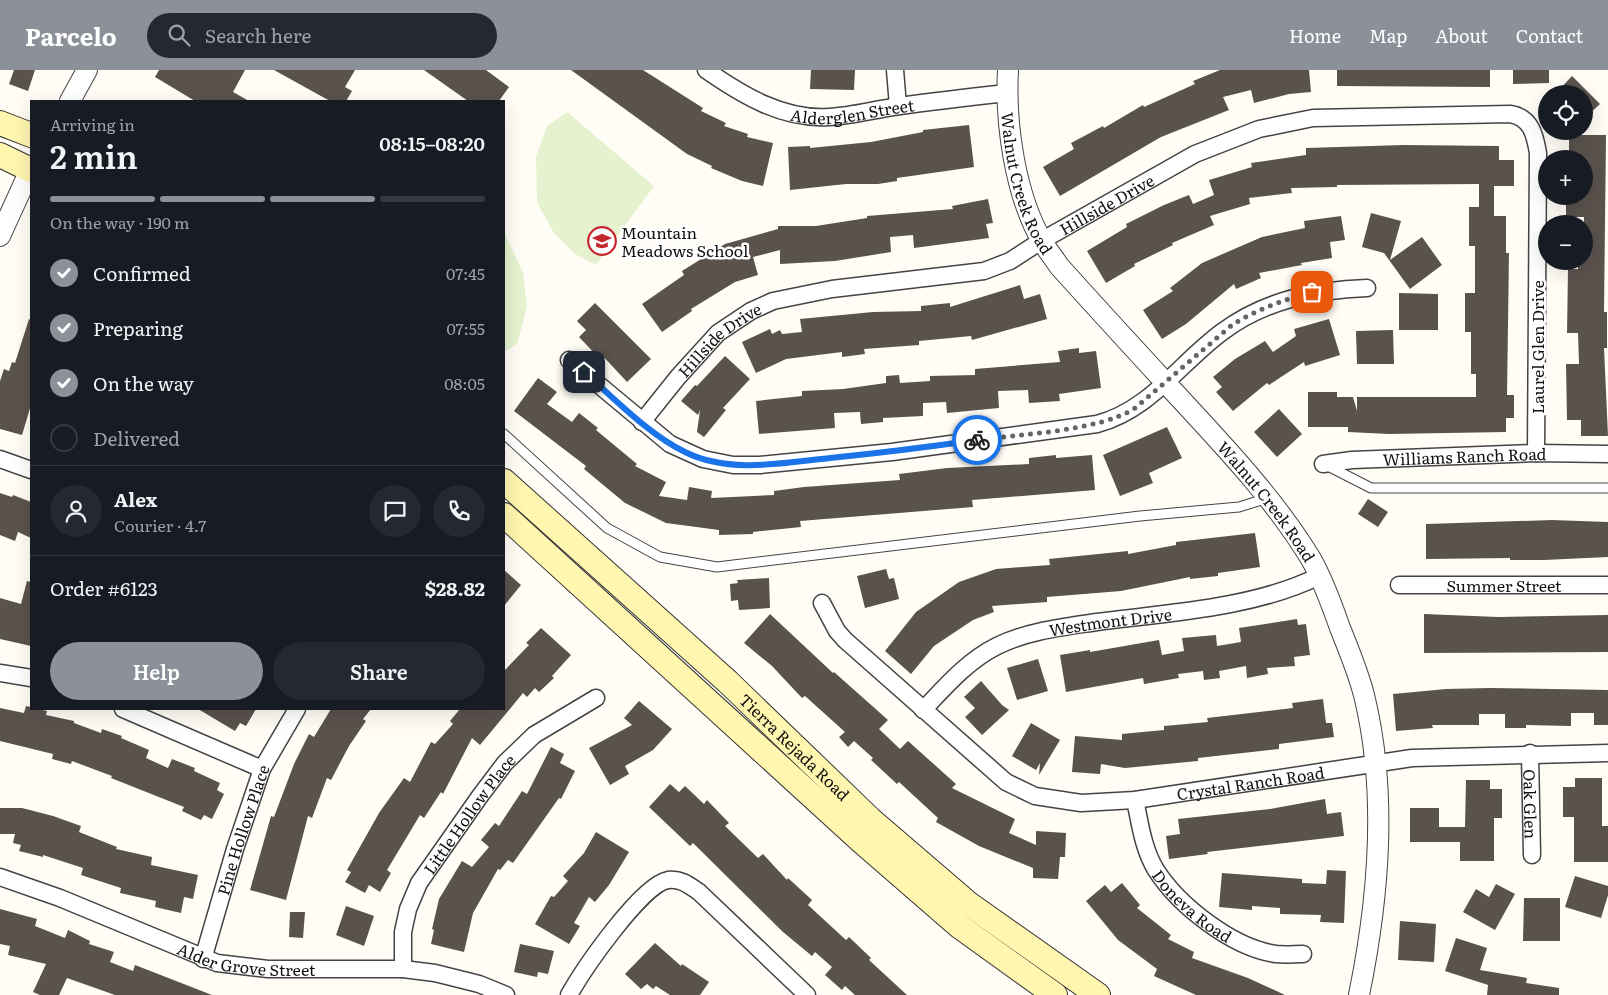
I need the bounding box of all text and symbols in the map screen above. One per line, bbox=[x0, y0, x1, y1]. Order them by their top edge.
search box bbox=[147, 13, 497, 58]
text: Parcelo bbox=[25, 18, 117, 53]
icon: search bbox=[165, 21, 193, 49]
text: Search here bbox=[205, 21, 311, 49]
text: Home bbox=[1289, 22, 1341, 49]
text: Map bbox=[1369, 22, 1407, 49]
text: About bbox=[1435, 22, 1488, 49]
text: Contact bbox=[1516, 22, 1583, 49]
map controls bbox=[1538, 85, 1593, 270]
button: locate bbox=[1538, 85, 1593, 140]
street label: Alderglen Street bbox=[789, 92, 916, 129]
street label: Walnut Creek Road bbox=[996, 111, 1059, 259]
text: Arriving in bbox=[50, 112, 135, 136]
text: 08:15–08:20 bbox=[379, 129, 485, 157]
text: 2 min bbox=[50, 131, 138, 179]
button: + bbox=[1538, 150, 1593, 205]
street label: Hillside Drive bbox=[1055, 168, 1158, 240]
text: On the way · 190 m bbox=[50, 210, 190, 234]
button: − bbox=[1538, 215, 1593, 270]
place label: Mountain Meadows School bbox=[621, 220, 748, 262]
school or university icon: Mountain Meadows School bbox=[587, 226, 617, 256]
icon: check bbox=[50, 259, 78, 287]
text: Confirmed bbox=[93, 259, 191, 287]
text: 07:45 bbox=[446, 261, 485, 285]
pin bbox=[1291, 271, 1333, 313]
icon: bag bbox=[1298, 278, 1326, 306]
street label: Laurel Glen Drive bbox=[1525, 280, 1549, 414]
street label: Hillside Drive bbox=[672, 296, 765, 382]
icon: check bbox=[50, 314, 78, 342]
text: Preparing bbox=[93, 314, 183, 342]
text: 07:55 bbox=[446, 316, 485, 340]
pin bbox=[563, 351, 605, 393]
icon: home bbox=[570, 358, 598, 386]
icon: check bbox=[50, 369, 78, 397]
text: On the way bbox=[93, 369, 194, 397]
text: 08:05 bbox=[444, 371, 485, 395]
courier bbox=[952, 415, 1002, 465]
text: Delivered bbox=[93, 424, 180, 452]
icon: bike bbox=[963, 426, 991, 454]
street label: Walnut Creek Road bbox=[1212, 435, 1322, 566]
street label: Williams Ranch Road bbox=[1382, 441, 1547, 471]
button: person bbox=[50, 485, 102, 537]
text: Alex bbox=[114, 485, 157, 513]
button: chat bbox=[369, 485, 421, 537]
button: phone bbox=[433, 485, 485, 537]
text: Courier · 4.7 bbox=[114, 513, 206, 537]
street label: Summer Street bbox=[1446, 573, 1562, 597]
text: Order #6123 bbox=[50, 574, 158, 602]
text: $28.82 bbox=[425, 574, 485, 602]
street label: Westmont Drive bbox=[1047, 601, 1173, 641]
button: Help bbox=[50, 642, 263, 700]
button: Share bbox=[273, 642, 485, 700]
street label: Tierra Rejada Road bbox=[734, 688, 856, 806]
street label: Little Hollow Place bbox=[417, 748, 520, 879]
street label: Crystal Ranch Road bbox=[1175, 759, 1326, 806]
street label: Pine Hollow Place bbox=[210, 761, 275, 898]
street label: Oak Glen bbox=[1518, 769, 1544, 839]
street label: Doneva Road bbox=[1147, 864, 1237, 948]
street label: Alder Grove Street bbox=[174, 936, 316, 981]

